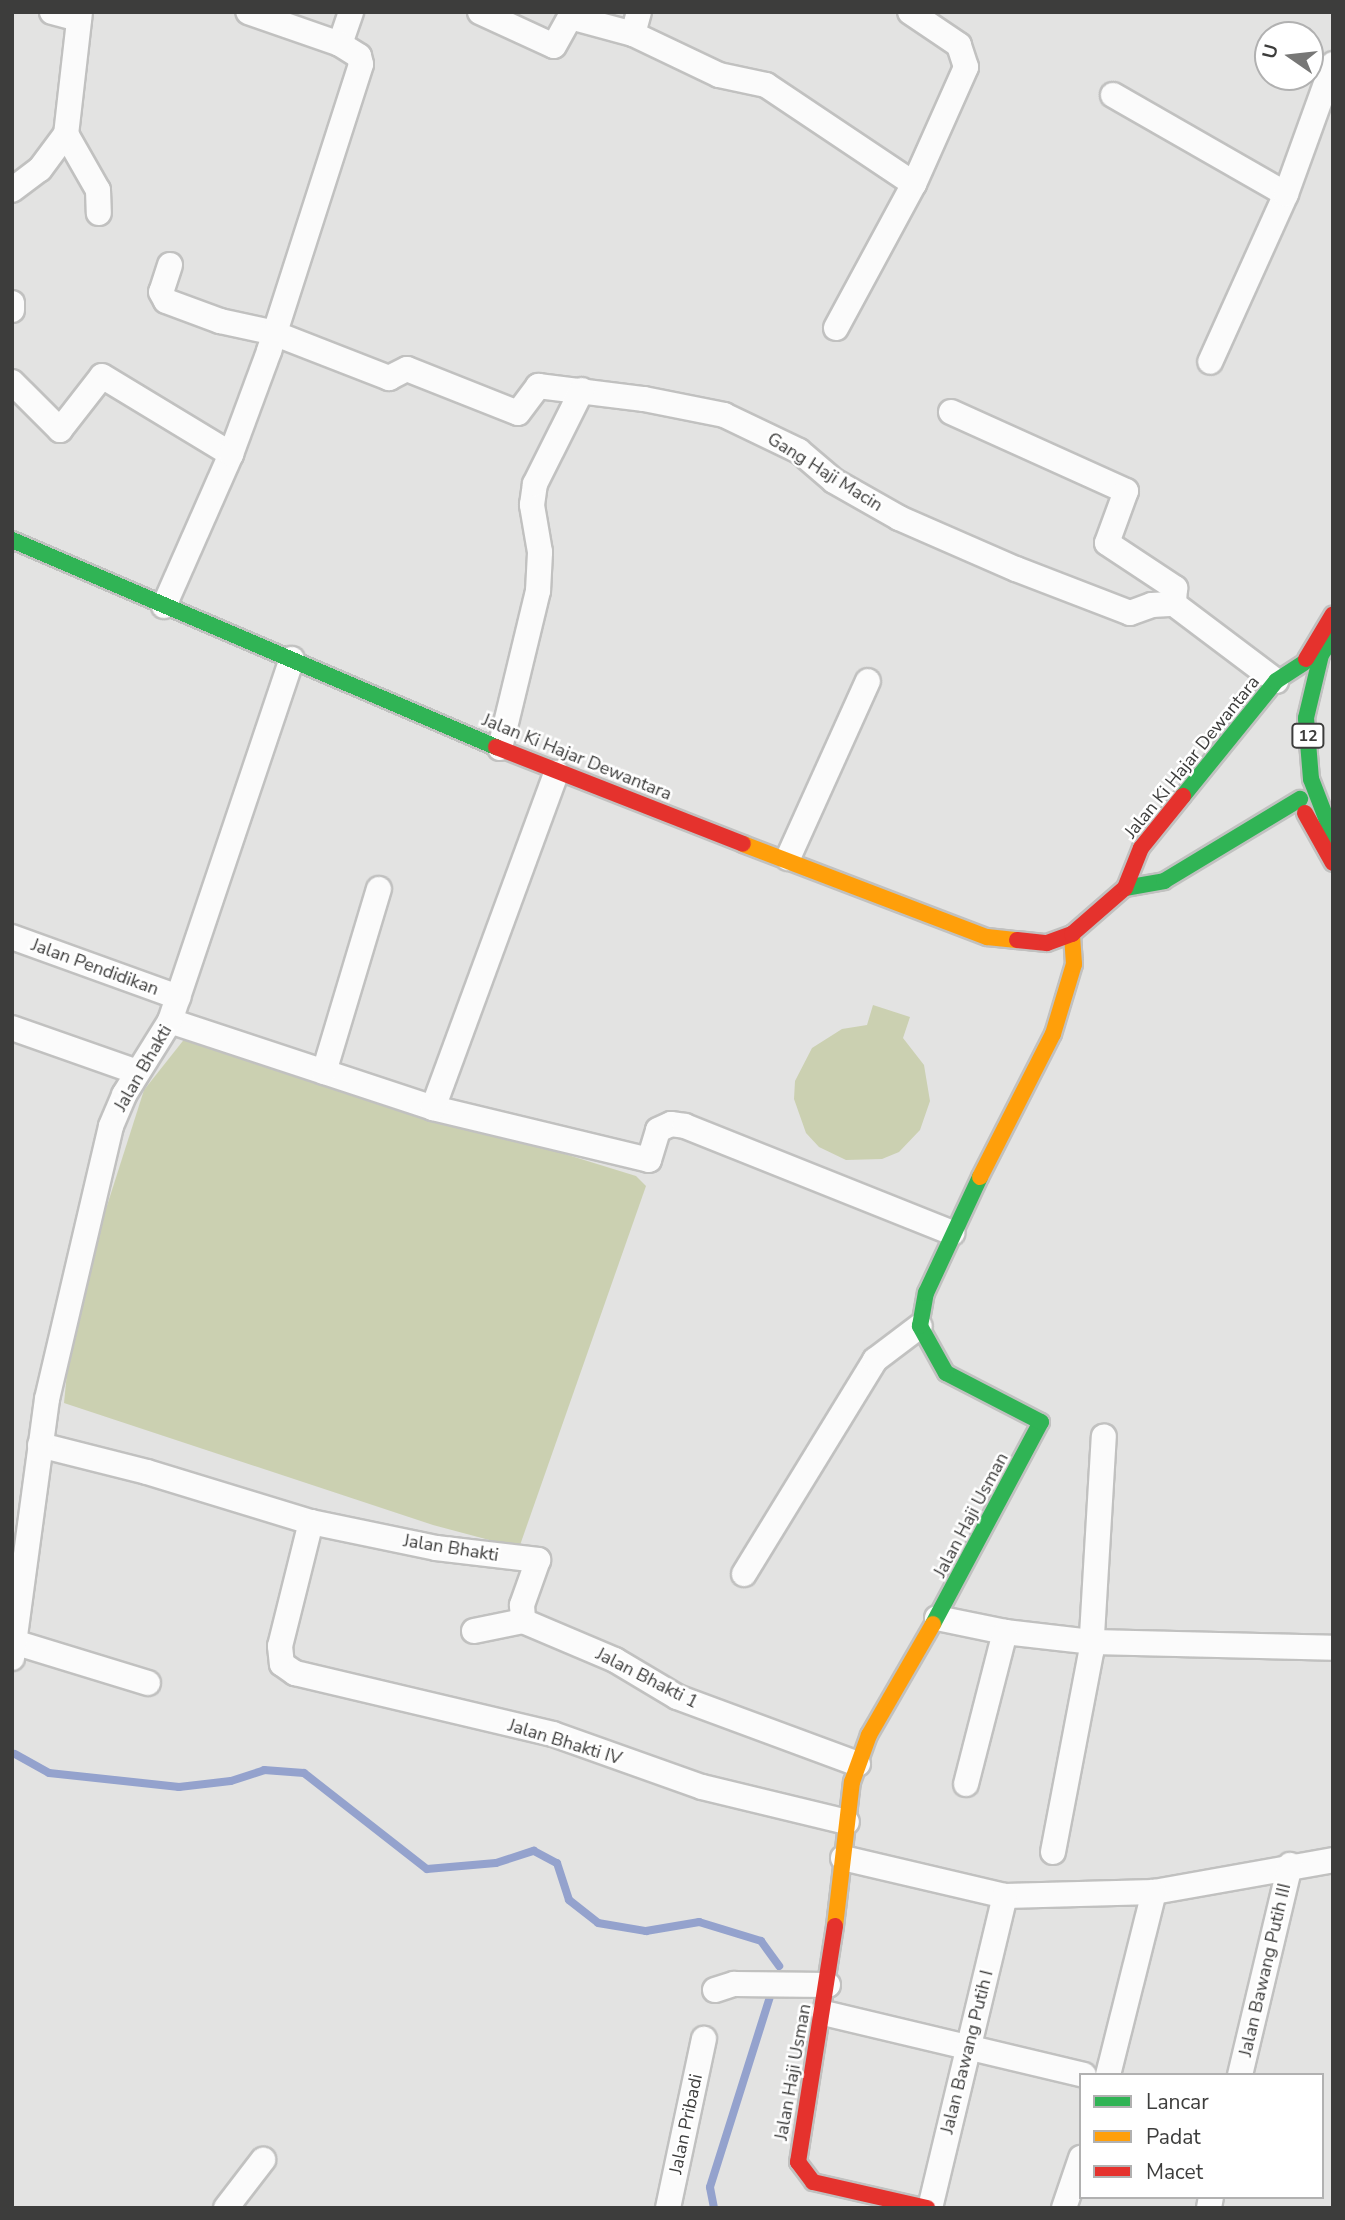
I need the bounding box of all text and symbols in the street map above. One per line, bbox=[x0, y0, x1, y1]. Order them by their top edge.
north arrow bbox=[1254, 21, 1324, 91]
text: U bbox=[1256, 41, 1285, 61]
street label: Gang Haji Macin bbox=[763, 428, 887, 516]
street label: Jalan Ki Hajar Dewantara bbox=[1120, 672, 1264, 842]
street label: Jalan Ki Hajar Dewantara bbox=[479, 709, 675, 805]
road number: 12 bbox=[1290, 723, 1326, 748]
street label: Jalan Pendidikan bbox=[28, 934, 162, 1000]
street label: Jalan Bhakti bbox=[110, 1021, 176, 1115]
street label: Jalan Haji Usman bbox=[929, 1449, 1013, 1581]
street label: Jalan Bhakti bbox=[402, 1530, 500, 1566]
street label: Jalan Bhakti 1 bbox=[592, 1643, 702, 1713]
street label: Jalan Bhakti IV bbox=[505, 1714, 625, 1770]
street label: Jalan Bawang Putih III bbox=[1235, 1881, 1295, 2059]
street label: Jalan Bawang Putih I bbox=[936, 1968, 998, 2136]
street label: Jalan Haji Usman bbox=[770, 2002, 816, 2142]
street label: Jalan Pribadi bbox=[665, 2072, 707, 2176]
legend bbox=[1079, 2073, 1324, 2199]
text: Lancar bbox=[1146, 2088, 1209, 2116]
text: Padat bbox=[1146, 2123, 1201, 2151]
text: Macet bbox=[1146, 2158, 1203, 2186]

